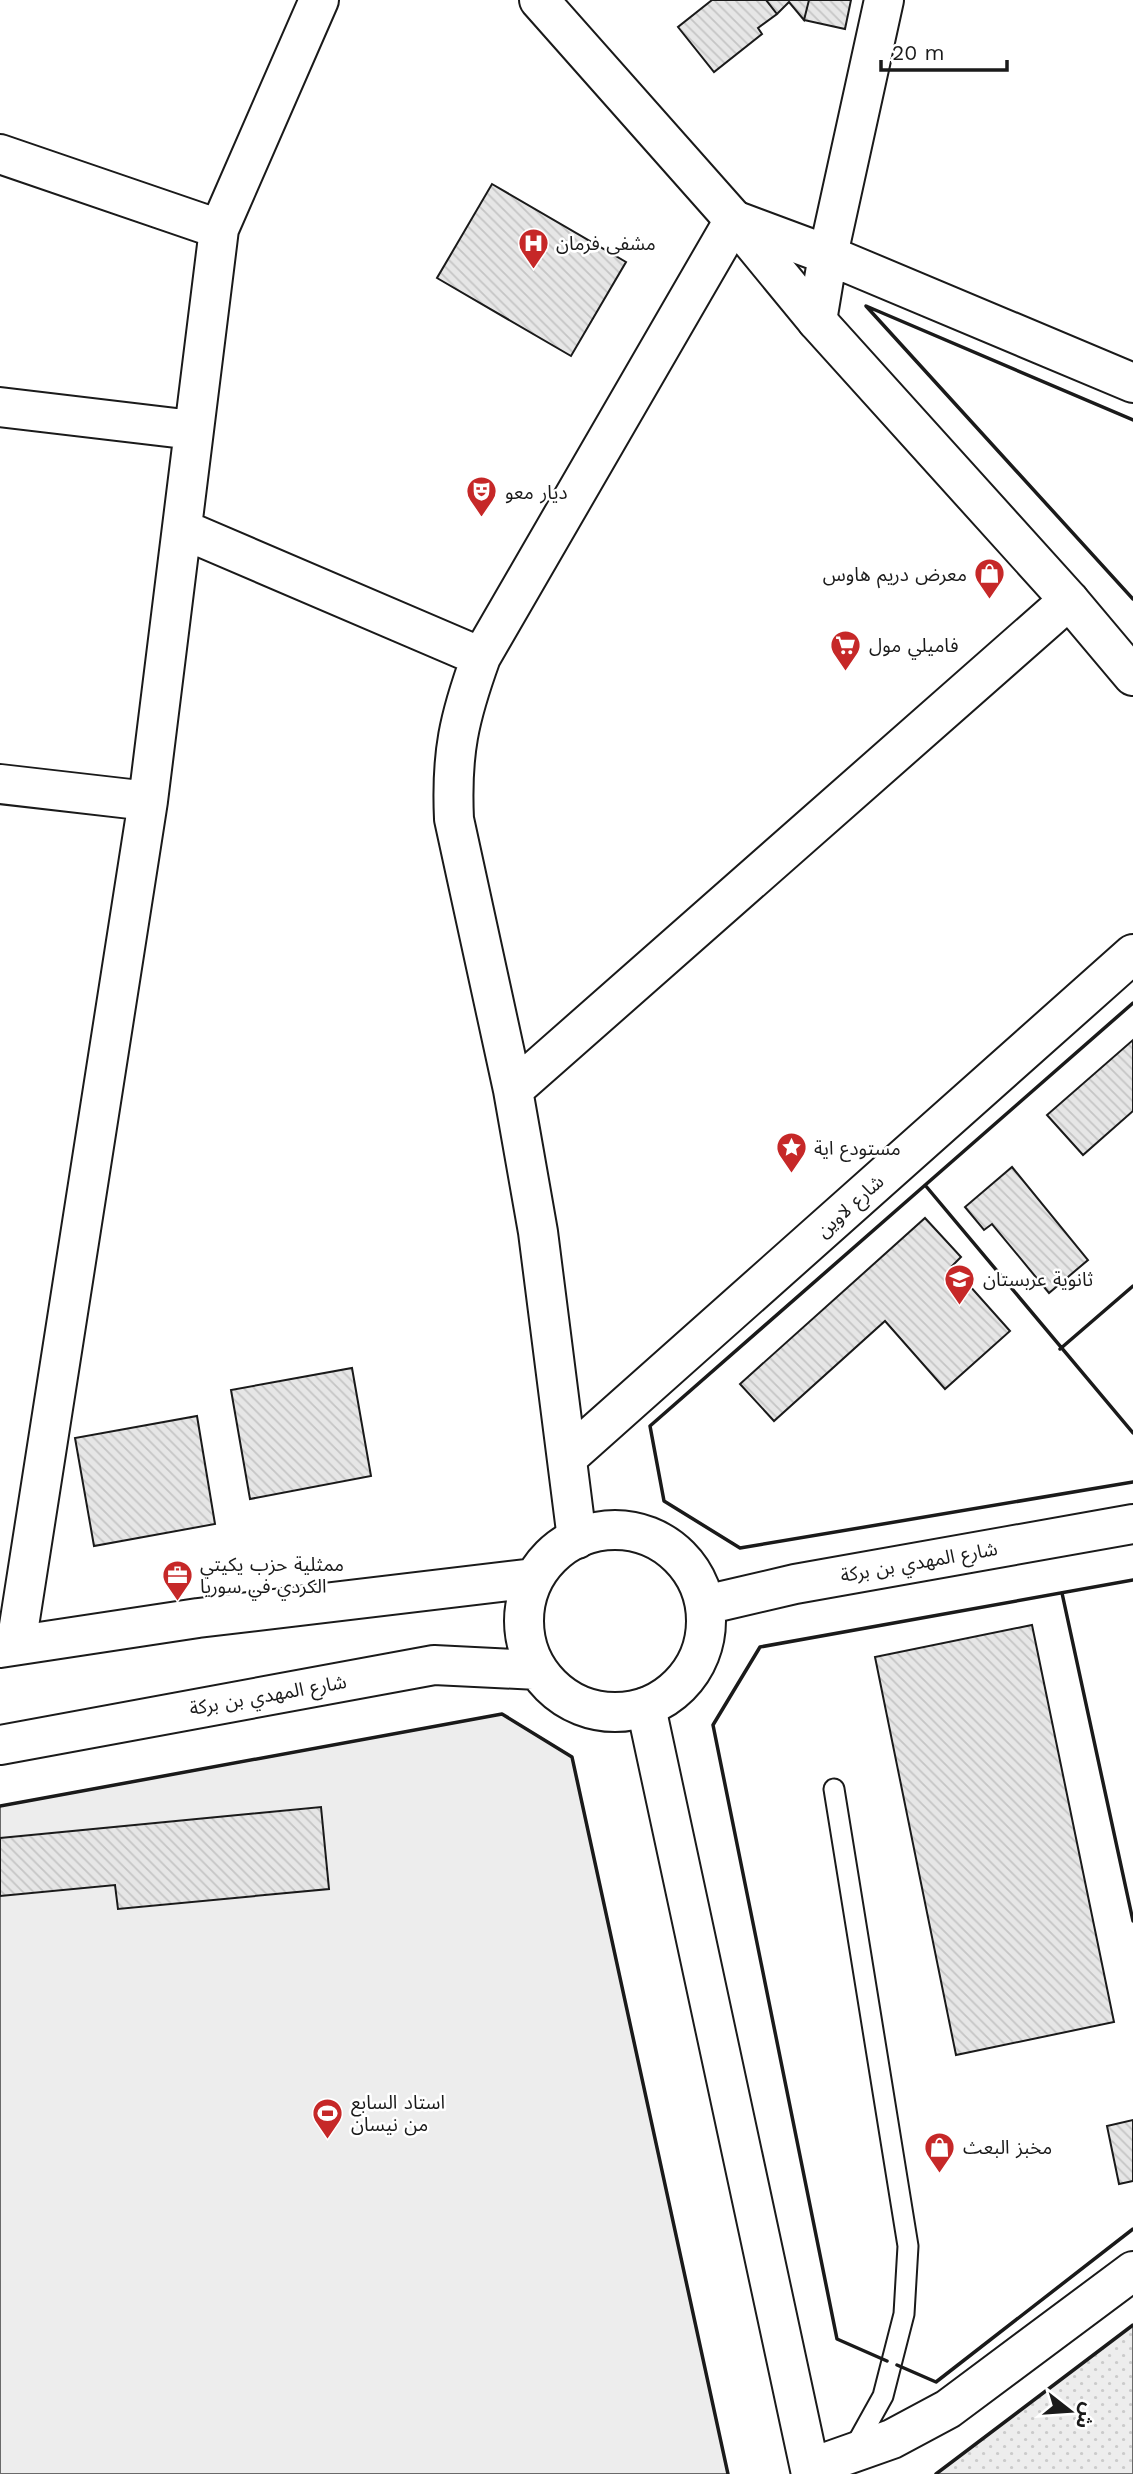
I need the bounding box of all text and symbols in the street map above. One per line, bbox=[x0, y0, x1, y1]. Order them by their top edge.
scale bar bbox=[881, 28, 1007, 72]
text: 20 m bbox=[892, 40, 944, 65]
hospital icon: مشفى فرمان bbox=[516, 226, 550, 270]
place label: مشفى فرمان bbox=[556, 232, 656, 255]
theatre icon: ديار معو bbox=[465, 475, 499, 519]
place label: ديار معو bbox=[505, 481, 568, 504]
shop icon: معرض دريم هاوس bbox=[973, 557, 1007, 601]
place label: معرض دريم هاوس bbox=[823, 563, 967, 589]
supermarket icon: فاميلي مول bbox=[829, 628, 863, 672]
place label: فاميلي مول bbox=[869, 634, 958, 660]
place icon: مستودع اية bbox=[774, 1131, 808, 1175]
place label: مستودع اية bbox=[814, 1137, 901, 1162]
street label: شارع لاوين bbox=[812, 1170, 890, 1244]
school or university icon: ثانوية عربستان bbox=[943, 1262, 977, 1306]
place label: ثانوية عربستان bbox=[983, 1268, 1093, 1291]
street label: شارع المهدي بن بركة bbox=[839, 1537, 1000, 1590]
place label: ممثلية حزب يكيتي الكردي في سوريا bbox=[200, 1553, 344, 1601]
office icon: ممثلية حزب يكيتي الكردي في سوريا bbox=[160, 1558, 194, 1602]
street label: شارع المهدي بن بركة bbox=[188, 1670, 349, 1723]
place label: استاد السابع من نيسان bbox=[351, 2091, 445, 2136]
sports icon: استاد السابع من نيسان bbox=[311, 2096, 345, 2140]
shop icon: مخبز البعث bbox=[923, 2130, 957, 2174]
place label: مخبز البعث bbox=[963, 2136, 1052, 2159]
north arrow bbox=[1035, 2376, 1105, 2446]
text: ش bbox=[1071, 2400, 1101, 2432]

